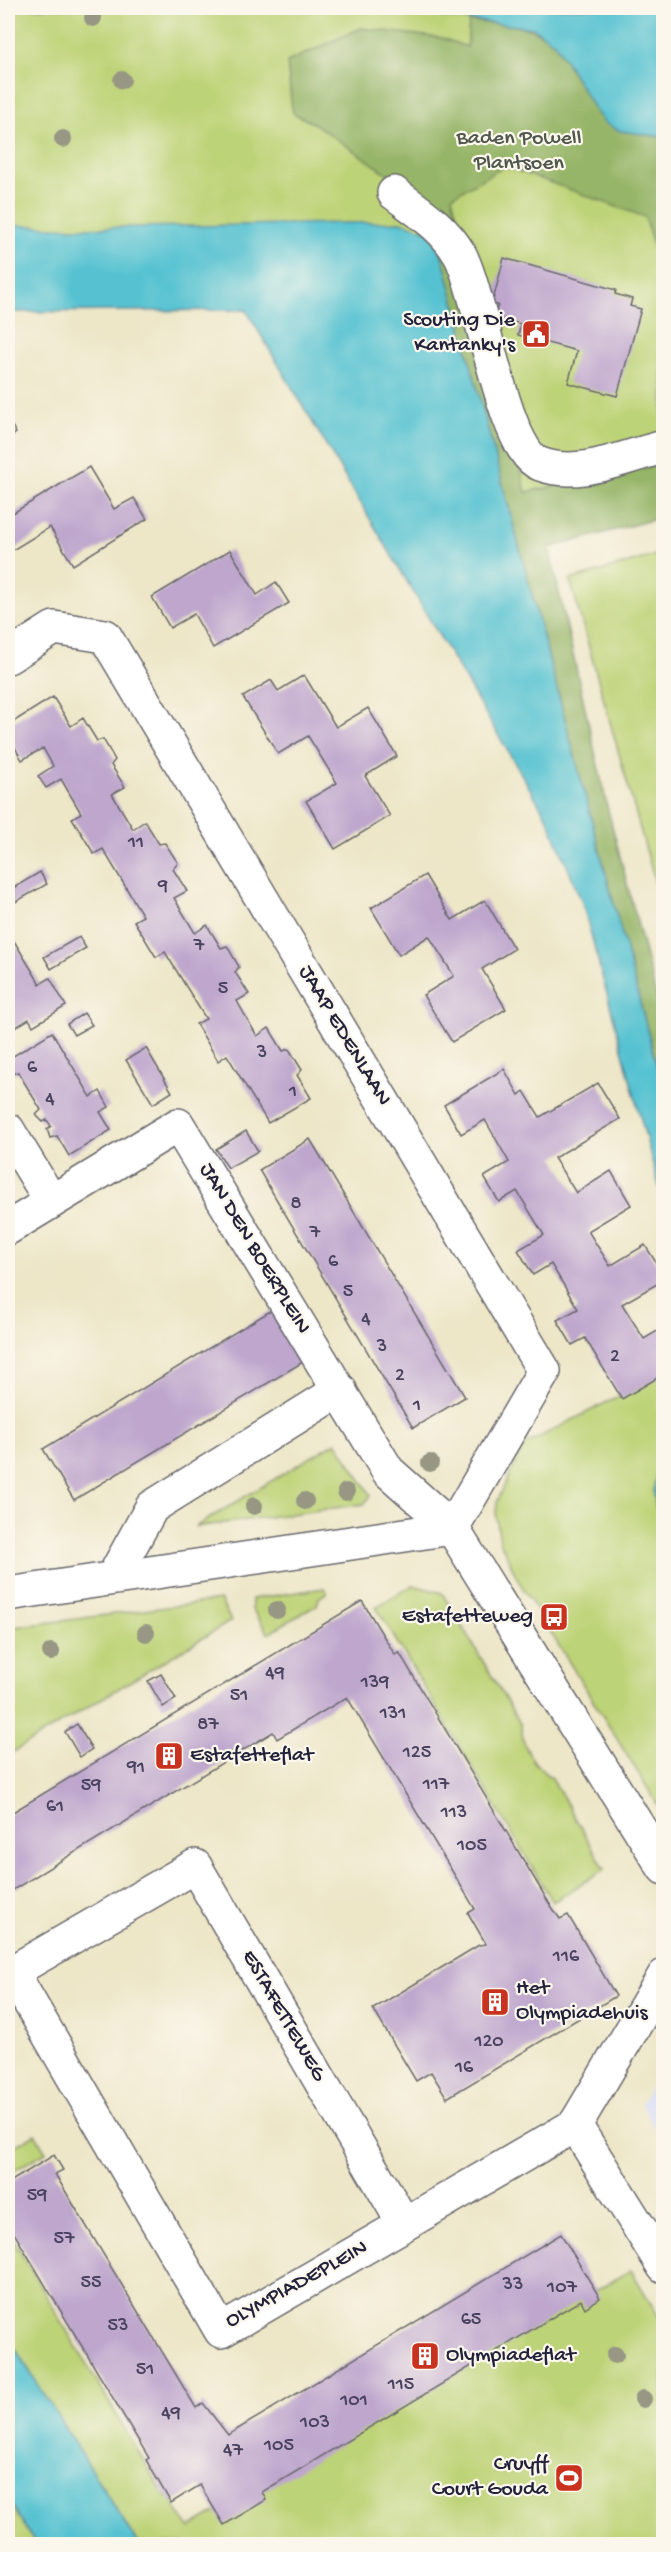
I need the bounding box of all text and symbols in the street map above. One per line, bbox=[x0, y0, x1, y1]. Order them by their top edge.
park label: Baden Powell Plantsoen bbox=[455, 126, 582, 177]
place label: Scouting Die Kantanky's bbox=[403, 308, 516, 359]
public building icon: Scouting Die Kantanky's bbox=[520, 318, 552, 350]
house number: 11 bbox=[127, 832, 144, 855]
house number: 9 bbox=[157, 876, 168, 899]
house number: 7 bbox=[193, 935, 205, 958]
street label: JAAP EDENLAAN bbox=[292, 961, 396, 1111]
house number: 5 bbox=[218, 978, 228, 1001]
house number: 3 bbox=[256, 1042, 267, 1065]
house number: 6 bbox=[27, 1057, 38, 1080]
house number: 1 bbox=[288, 1081, 297, 1104]
house number: 4 bbox=[45, 1089, 55, 1112]
street label: JAN DEN BOERPLEIN bbox=[193, 1159, 315, 1339]
house number: 8 bbox=[291, 1193, 302, 1216]
house number: 7 bbox=[309, 1222, 321, 1245]
house number: 6 bbox=[328, 1251, 339, 1274]
house number: 5 bbox=[343, 1281, 353, 1304]
house number: 4 bbox=[361, 1309, 371, 1332]
house number: 3 bbox=[376, 1336, 387, 1359]
house number: 2 bbox=[610, 1346, 620, 1369]
house number: 2 bbox=[395, 1365, 405, 1388]
house number: 1 bbox=[412, 1395, 421, 1418]
bus stop icon: Estafetteweg bbox=[538, 1601, 570, 1633]
place label: Estafetteweg bbox=[402, 1604, 533, 1630]
house number: 49 bbox=[265, 1663, 285, 1686]
house number: 139 bbox=[360, 1672, 389, 1695]
house number: 51 bbox=[230, 1685, 248, 1708]
house number: 131 bbox=[379, 1703, 406, 1726]
house number: 87 bbox=[197, 1714, 219, 1737]
building icon: Estafetteflat bbox=[153, 1740, 185, 1772]
house number: 125 bbox=[402, 1742, 431, 1765]
place label: Estafetteflat bbox=[190, 1743, 315, 1769]
house number: 91 bbox=[126, 1757, 145, 1780]
house number: 117 bbox=[422, 1774, 450, 1797]
house number: 59 bbox=[81, 1775, 101, 1798]
house number: 61 bbox=[46, 1796, 64, 1819]
house number: 113 bbox=[440, 1802, 467, 1825]
house number: 105 bbox=[456, 1835, 487, 1858]
street label: ESTAFETTEWEG bbox=[235, 1946, 332, 2087]
house number: 116 bbox=[552, 1946, 580, 1969]
place label: Het Olympiadehuis bbox=[516, 1976, 649, 2027]
building icon: Het Olympiadehuis bbox=[479, 1986, 511, 2018]
house number: 120 bbox=[473, 2031, 504, 2054]
house number: 16 bbox=[454, 2057, 474, 2080]
house number: 59 bbox=[27, 2185, 47, 2208]
house number: 57 bbox=[54, 2228, 75, 2251]
street label: OLYMPIADEPLEIN bbox=[221, 2235, 373, 2335]
house number: 55 bbox=[80, 2272, 102, 2295]
house number: 33 bbox=[502, 2274, 523, 2297]
house number: 107 bbox=[546, 2277, 578, 2300]
house number: 65 bbox=[461, 2309, 481, 2332]
house number: 53 bbox=[108, 2315, 128, 2338]
building icon: Olympiadeflat bbox=[409, 2340, 441, 2372]
place label: Olympiadeflat bbox=[446, 2343, 577, 2369]
house number: 51 bbox=[136, 2359, 154, 2382]
house number: 115 bbox=[387, 2374, 414, 2397]
house number: 101 bbox=[339, 2390, 368, 2413]
house number: 49 bbox=[161, 2403, 181, 2426]
house number: 103 bbox=[299, 2412, 330, 2435]
house number: 105 bbox=[263, 2435, 294, 2458]
house number: 47 bbox=[223, 2440, 244, 2463]
place label: Cruyff Court Gouda bbox=[432, 2452, 550, 2503]
sports icon: Cruyff Court Gouda bbox=[553, 2462, 585, 2494]

